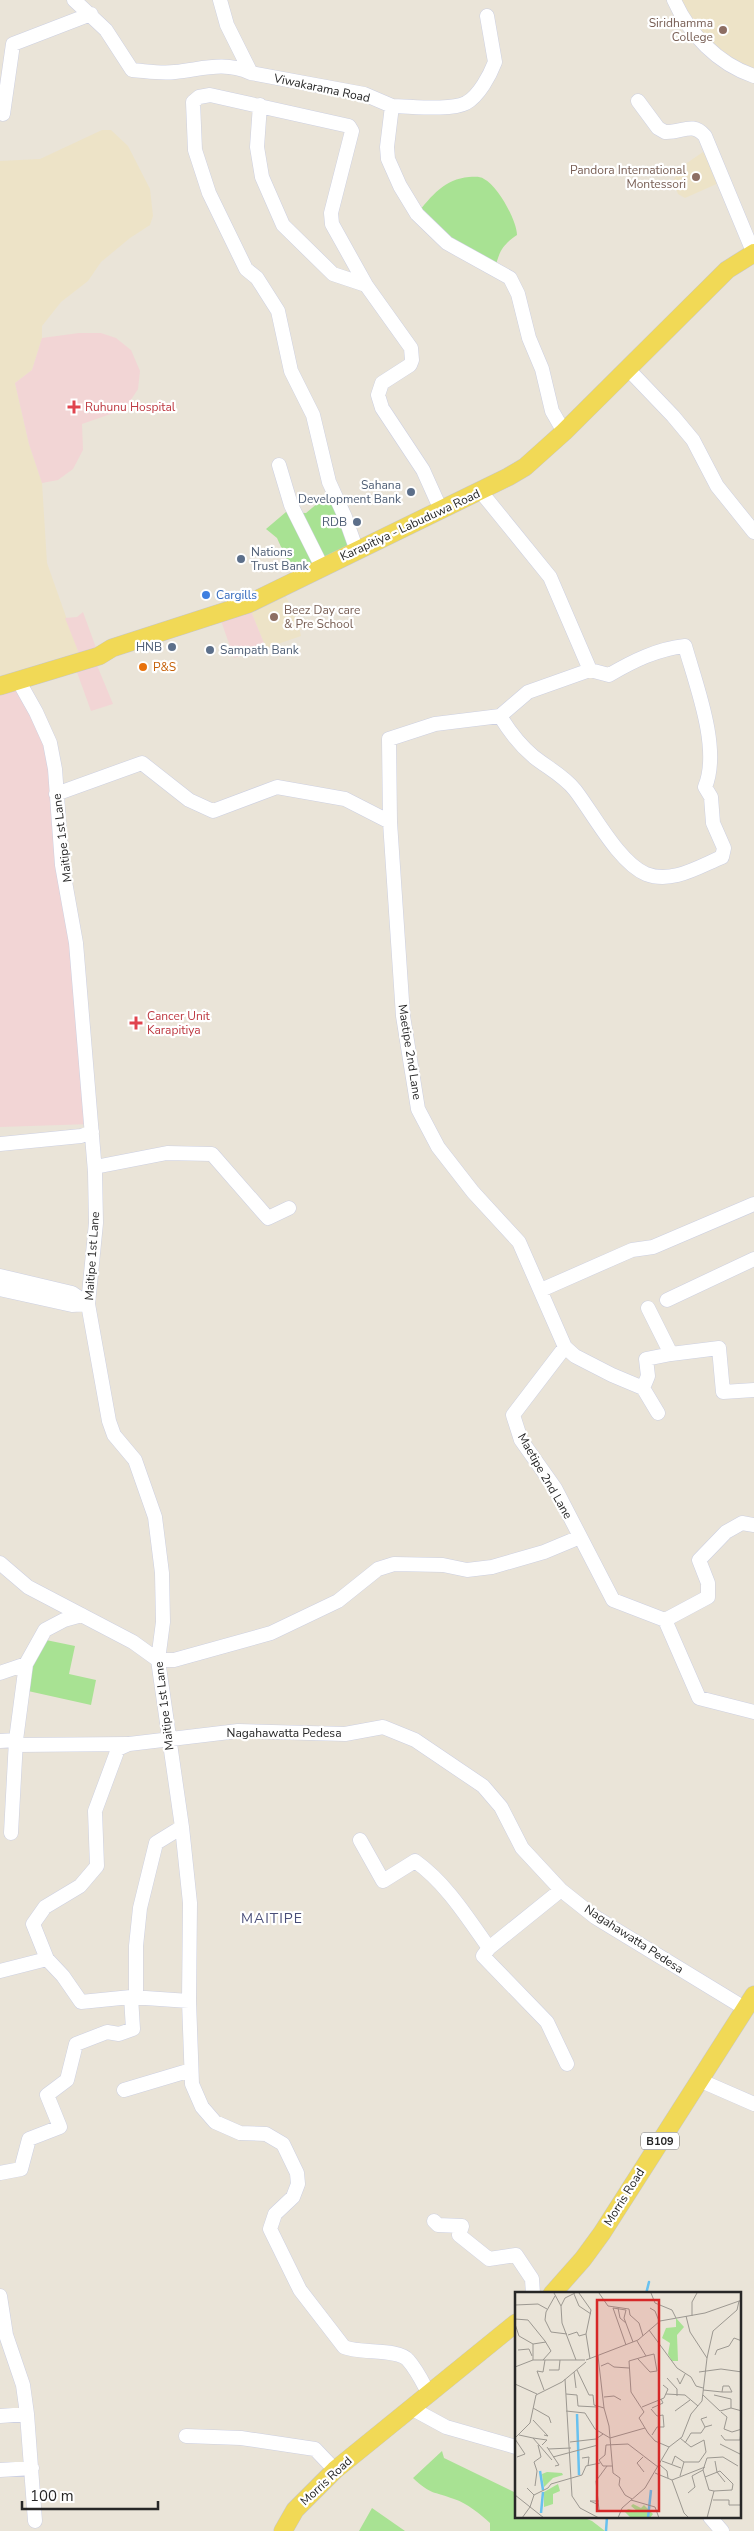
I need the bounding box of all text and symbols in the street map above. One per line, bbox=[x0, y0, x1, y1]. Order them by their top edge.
place label: Siridhamma College bbox=[649, 15, 713, 45]
marker: Siridhamma College bbox=[717, 24, 729, 36]
street label: Viwakarama Road bbox=[271, 70, 372, 106]
place label: Pandora International Montessori bbox=[570, 162, 686, 192]
marker: Pandora International Montessori bbox=[690, 171, 702, 183]
place label: Ruhunu Hospital bbox=[85, 399, 176, 415]
marker: Ruhunu Hospital bbox=[67, 400, 81, 414]
place label: Sahana Development Bank bbox=[298, 477, 402, 507]
street label: Karapitiya - Labuduwa Road bbox=[337, 486, 483, 564]
marker: Sahana Development Bank bbox=[405, 486, 417, 498]
place label: RDB bbox=[322, 514, 347, 530]
marker: RDB bbox=[351, 516, 363, 528]
place label: Nations Trust Bank bbox=[251, 544, 310, 574]
marker: Nations Trust Bank bbox=[235, 553, 247, 565]
place label: Cargills bbox=[216, 587, 257, 603]
marker: Cargills bbox=[200, 589, 212, 601]
place label: Beez Day care & Pre School bbox=[284, 602, 360, 632]
marker: Beez Day care & Pre School bbox=[268, 611, 280, 623]
place label: HNB bbox=[136, 639, 162, 655]
marker: HNB bbox=[166, 641, 178, 653]
place label: Sampath Bank bbox=[220, 642, 300, 658]
marker: Sampath Bank bbox=[204, 644, 216, 656]
place label: P&S bbox=[153, 659, 176, 675]
marker: P&S bbox=[137, 661, 149, 673]
street label: Maitipe 1st Lane bbox=[49, 793, 75, 883]
street label: Maetipe 2nd Lane bbox=[395, 1003, 425, 1101]
place label: Cancer Unit Karapitiya bbox=[147, 1008, 211, 1038]
marker: Cancer Unit Karapitiya bbox=[129, 1016, 143, 1030]
street label: Maitipe 1st Lane bbox=[81, 1211, 103, 1301]
street label: Maetipe 2nd Lane bbox=[514, 1430, 576, 1522]
street label: Maitipe 1st Lane bbox=[151, 1661, 177, 1751]
street label: Nagahawatta Pedesa bbox=[227, 1725, 342, 1741]
street label: Nagahawatta Pedesa bbox=[581, 1901, 687, 1977]
district label: MAITIPE bbox=[241, 1909, 303, 1928]
road number: B109 bbox=[641, 2132, 679, 2150]
street label: Morris Road bbox=[600, 2165, 648, 2229]
inset map bbox=[515, 2292, 742, 2518]
street label: Morris Road bbox=[297, 2453, 355, 2509]
scale bar bbox=[22, 2478, 159, 2510]
text: 100 m bbox=[30, 2486, 74, 2506]

